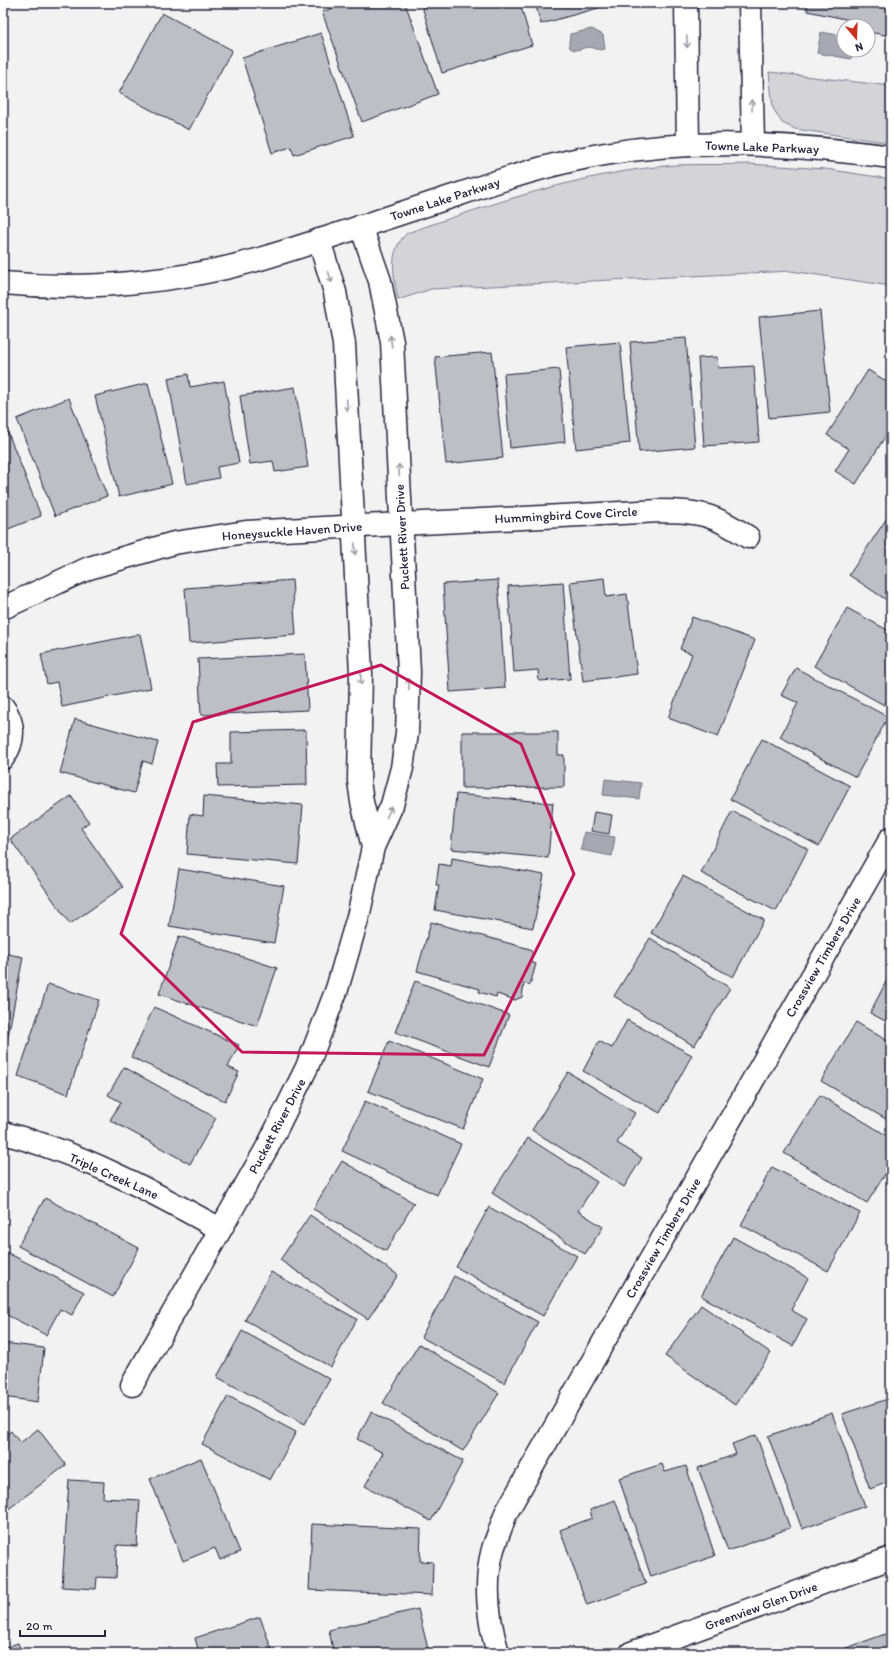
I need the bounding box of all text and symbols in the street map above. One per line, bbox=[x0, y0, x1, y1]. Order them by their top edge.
north arrow bbox=[836, 18, 876, 58]
one-way arrow bbox=[683, 35, 691, 48]
text: N bbox=[853, 40, 865, 54]
one-way arrow bbox=[748, 99, 756, 112]
street label: Towne Lake Parkway bbox=[705, 138, 819, 156]
street label: Towne Lake Parkway bbox=[388, 174, 502, 224]
one-way arrow bbox=[327, 270, 334, 283]
one-way arrow bbox=[387, 334, 395, 347]
one-way arrow bbox=[344, 398, 351, 411]
one-way arrow bbox=[395, 464, 402, 477]
street label: Puckett River Drive bbox=[392, 484, 412, 590]
street label: Hummingbird Cove Circle bbox=[494, 504, 638, 526]
street label: Honeysuckle Haven Drive bbox=[221, 519, 363, 543]
one-way arrow bbox=[351, 542, 358, 555]
one-way arrow bbox=[357, 672, 365, 685]
one-way arrow bbox=[405, 678, 413, 691]
one-way arrow bbox=[386, 806, 393, 818]
street label: Crossview Timbers Drive bbox=[782, 894, 864, 1020]
street label: Puckett River Drive bbox=[246, 1076, 308, 1176]
street label: Triple Creek Lane bbox=[67, 1150, 161, 1202]
street label: Crossview Timbers Drive bbox=[622, 1175, 704, 1301]
street label: Greenview Glen Drive bbox=[703, 1579, 819, 1633]
scale bar bbox=[20, 1612, 105, 1638]
text: 20 m bbox=[26, 1619, 53, 1633]

